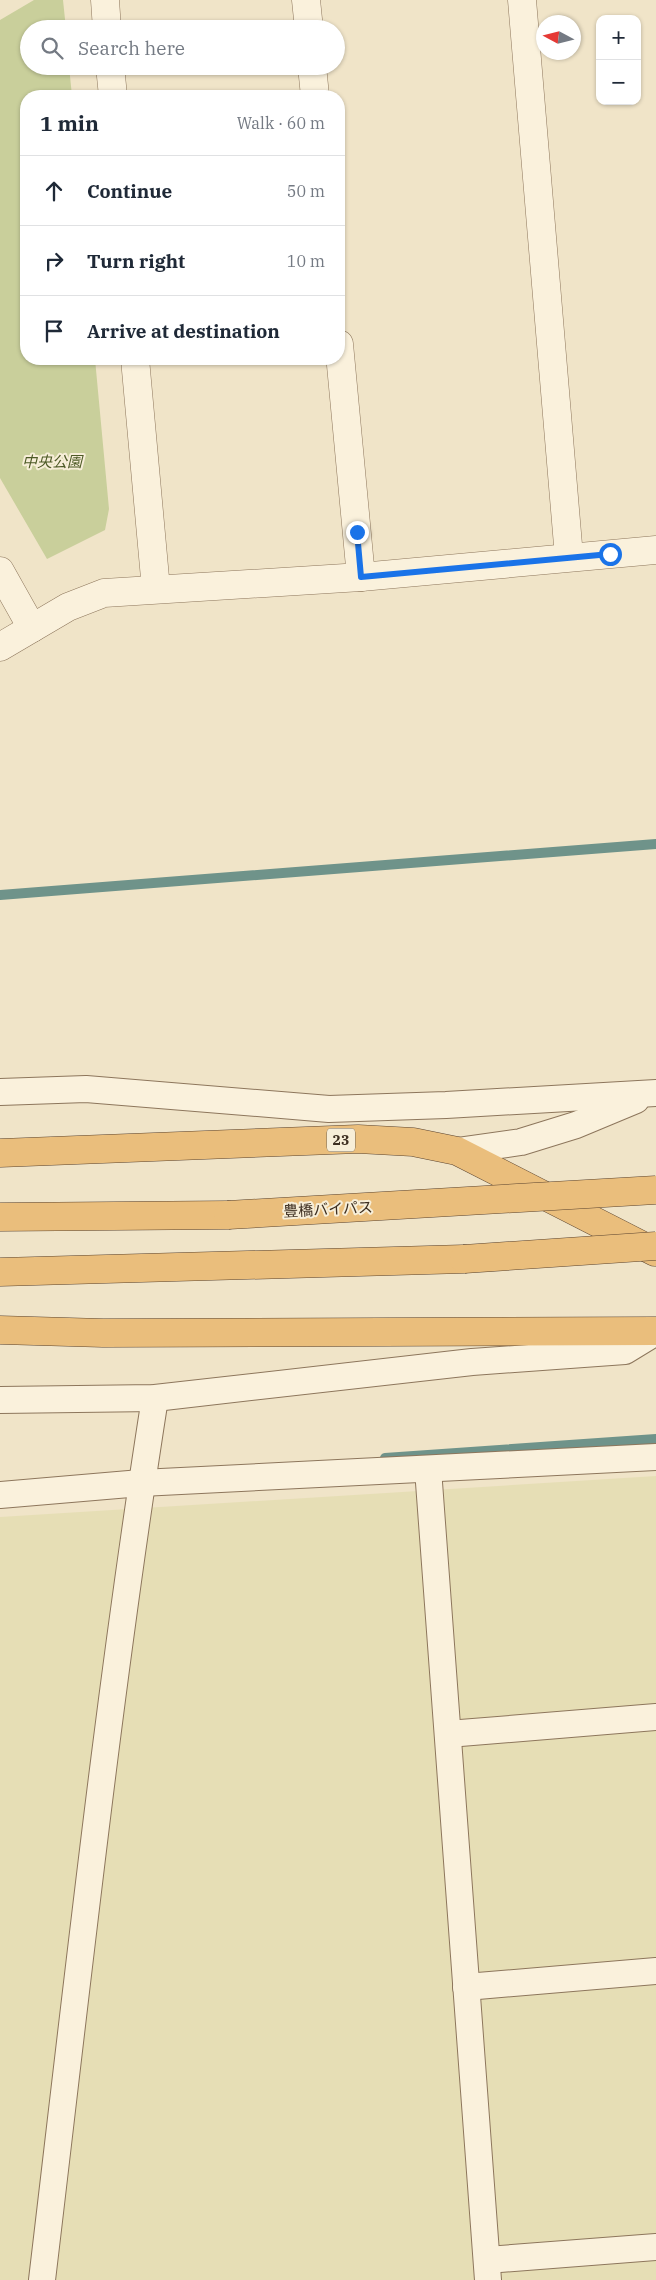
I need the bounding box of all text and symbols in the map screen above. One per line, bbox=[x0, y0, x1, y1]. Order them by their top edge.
north arrow bbox=[536, 15, 581, 60]
map controls bbox=[596, 15, 641, 105]
button: + bbox=[596, 15, 641, 60]
search box bbox=[20, 20, 345, 75]
icon: search bbox=[38, 34, 66, 62]
text: Search here bbox=[78, 36, 185, 60]
button: − bbox=[596, 60, 641, 105]
text: 1 min bbox=[40, 109, 99, 137]
text: Walk · 60 m bbox=[237, 113, 325, 133]
icon: ahead bbox=[40, 177, 68, 205]
text: Continue bbox=[87, 179, 172, 203]
text: 50 m bbox=[287, 181, 325, 201]
icon: right bbox=[40, 247, 68, 275]
text: Turn right bbox=[87, 249, 185, 273]
text: 10 m bbox=[287, 251, 325, 271]
icon: arrive bbox=[40, 317, 68, 345]
text: Arrive at destination bbox=[87, 319, 280, 343]
park label: 中央公園 bbox=[22, 452, 84, 471]
route end bbox=[346, 521, 369, 544]
route start bbox=[599, 543, 622, 566]
road number: 23 bbox=[327, 1128, 355, 1152]
street label: 豊橋バイパス bbox=[283, 1197, 373, 1221]

